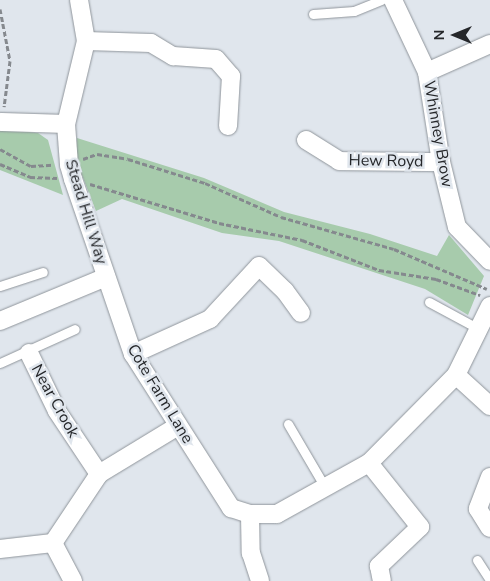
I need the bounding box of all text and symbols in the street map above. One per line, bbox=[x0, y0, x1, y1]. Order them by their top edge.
north arrow bbox=[430, 10, 480, 60]
text: N bbox=[430, 30, 449, 40]
street label: Whinney Brow bbox=[419, 79, 457, 189]
street label: Hew Royd bbox=[348, 151, 424, 171]
street label: Stead Hill Way bbox=[61, 157, 111, 267]
street label: Cote Farm Lane bbox=[123, 341, 197, 447]
street label: Near Crook bbox=[27, 361, 83, 441]

